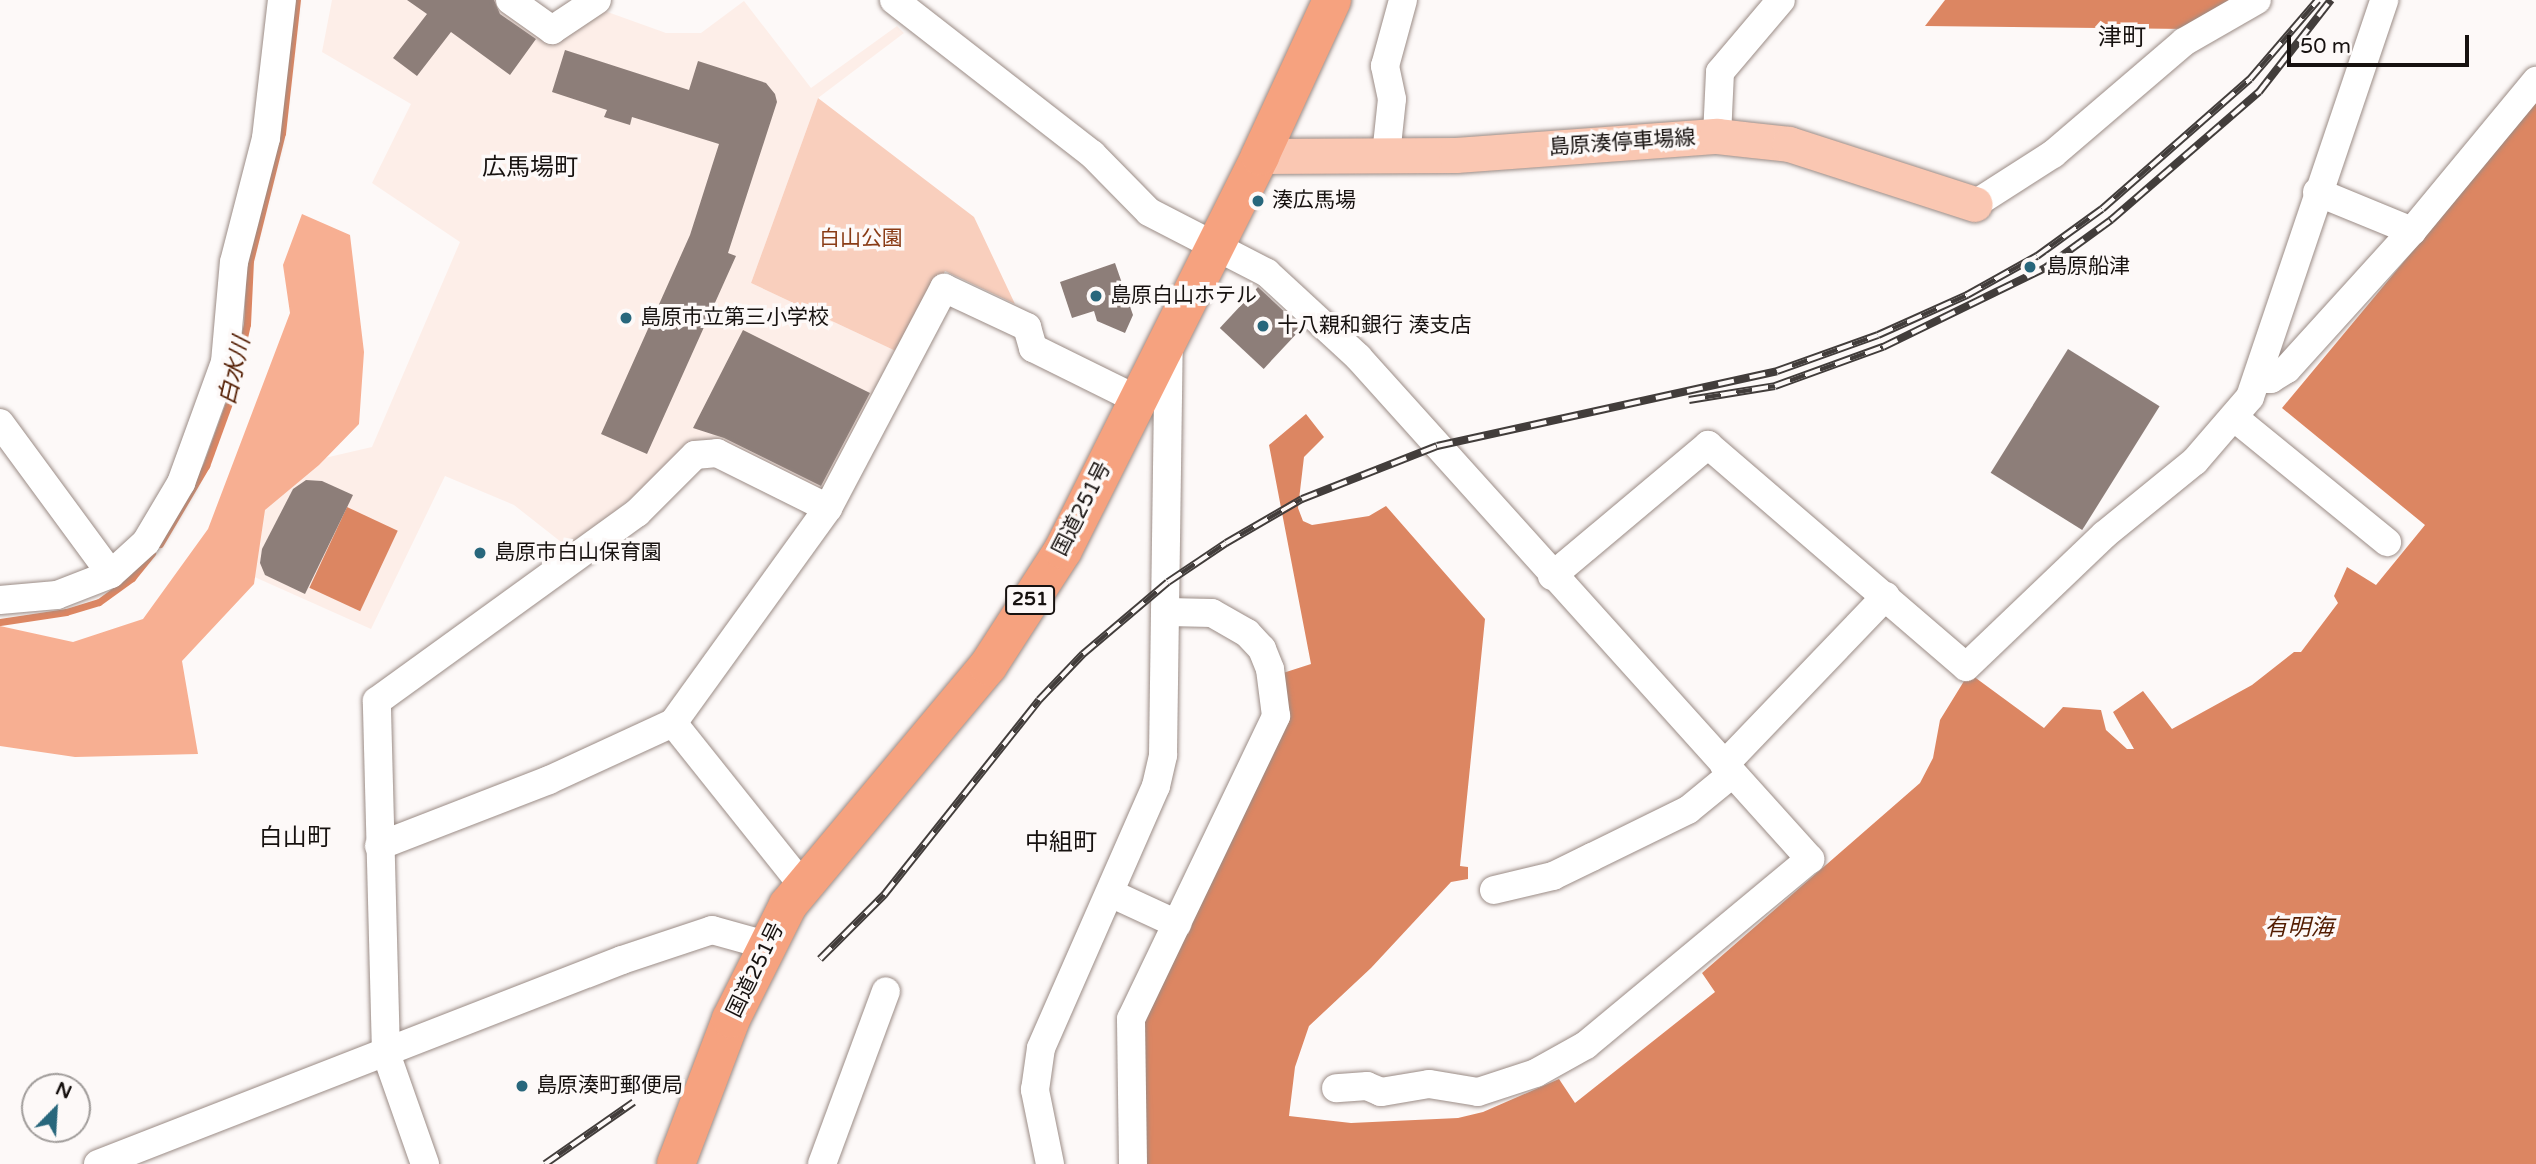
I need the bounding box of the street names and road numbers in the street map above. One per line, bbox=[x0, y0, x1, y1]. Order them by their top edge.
street label: 島原湊停車場線 bbox=[1548, 125, 1696, 161]
street label: 国道251号 bbox=[1047, 458, 1117, 560]
road number: 251 bbox=[1004, 584, 1056, 615]
street label: 国道251号 bbox=[722, 918, 790, 1022]

